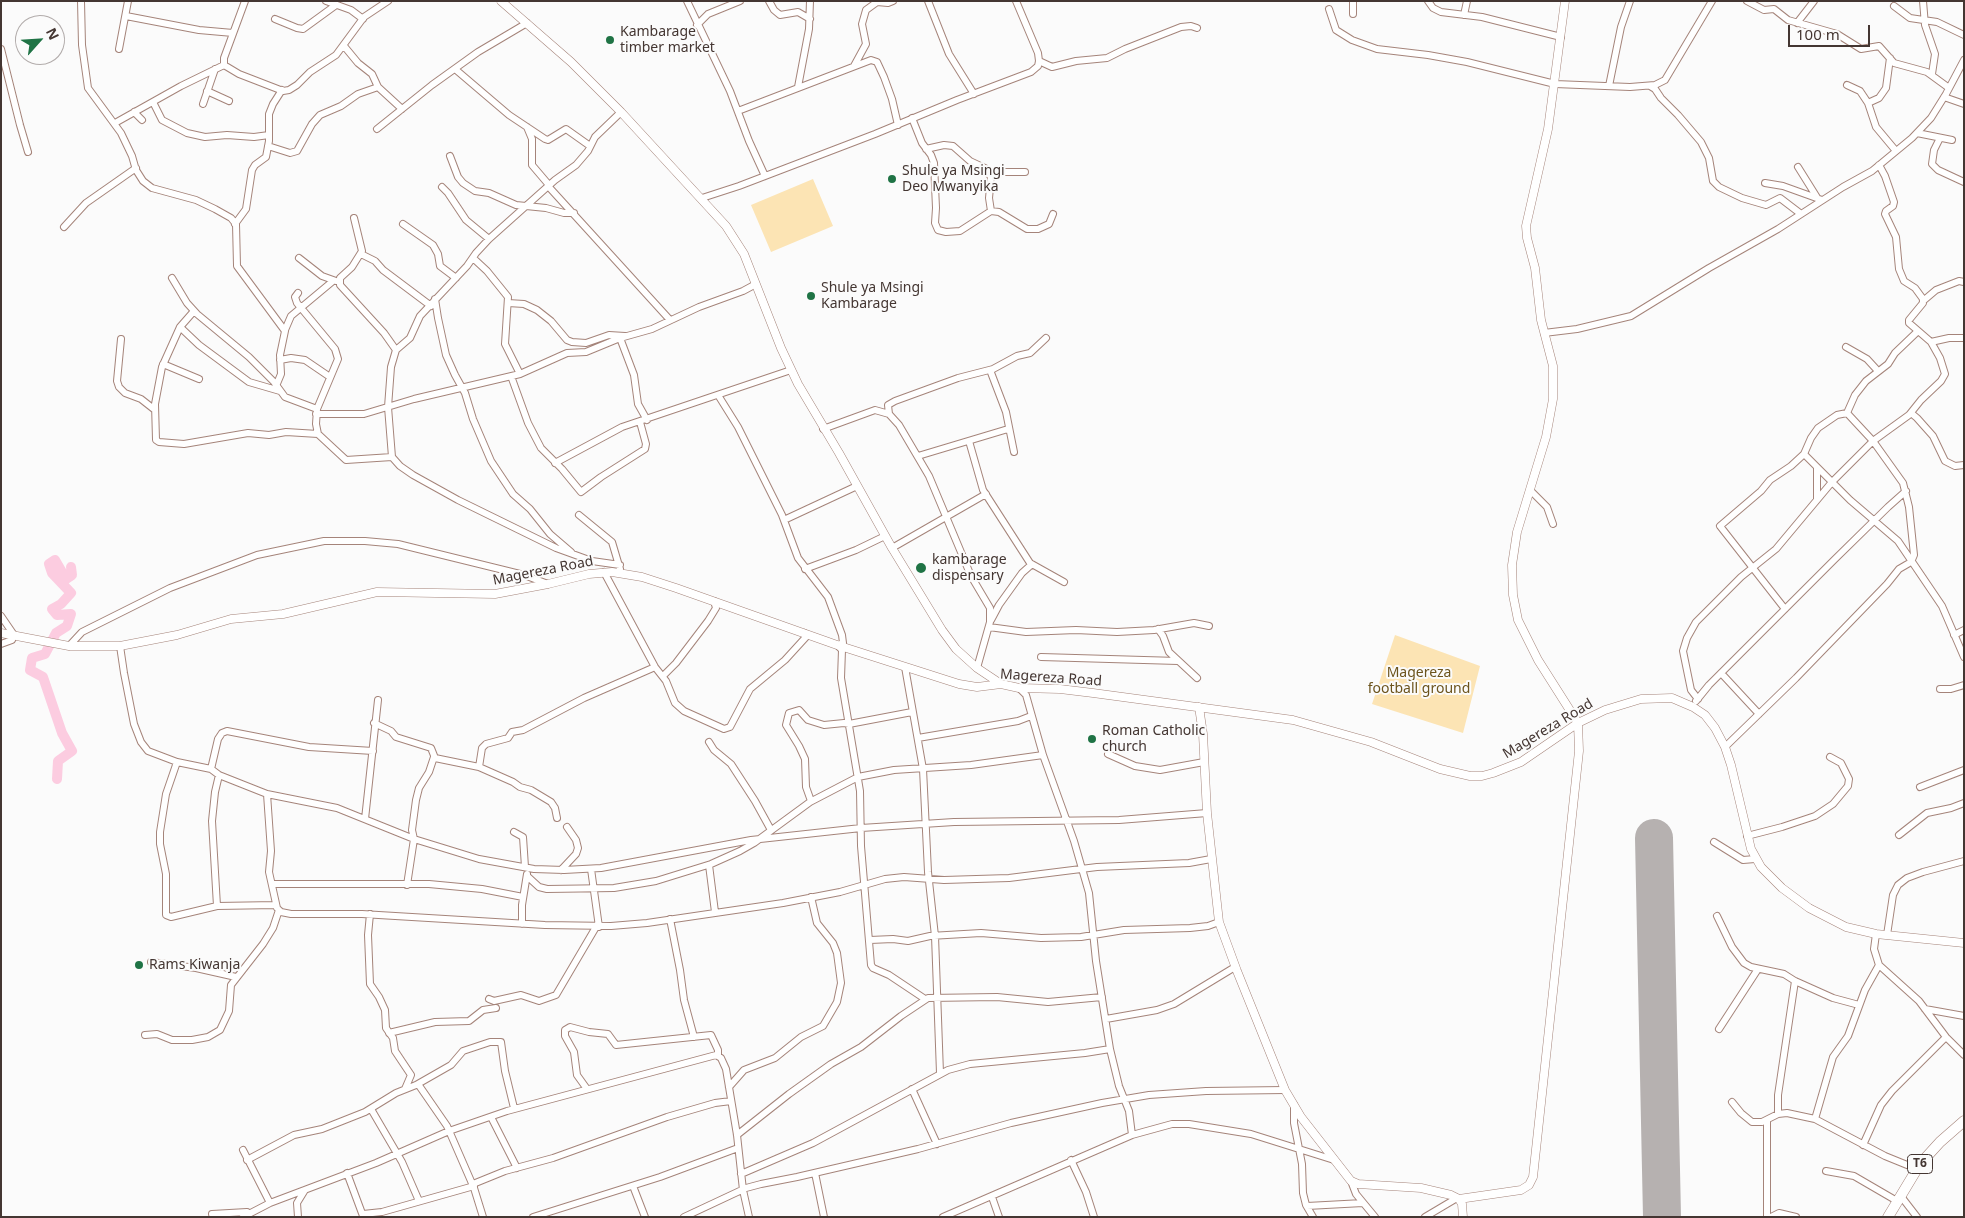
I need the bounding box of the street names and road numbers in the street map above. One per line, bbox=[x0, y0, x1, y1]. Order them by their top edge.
street label: Magereza Road bbox=[491, 553, 595, 589]
street label: Magereza Road bbox=[1000, 666, 1102, 690]
street label: Magereza Road bbox=[1500, 696, 1596, 762]
road number: T6 bbox=[1908, 1154, 1932, 1174]

